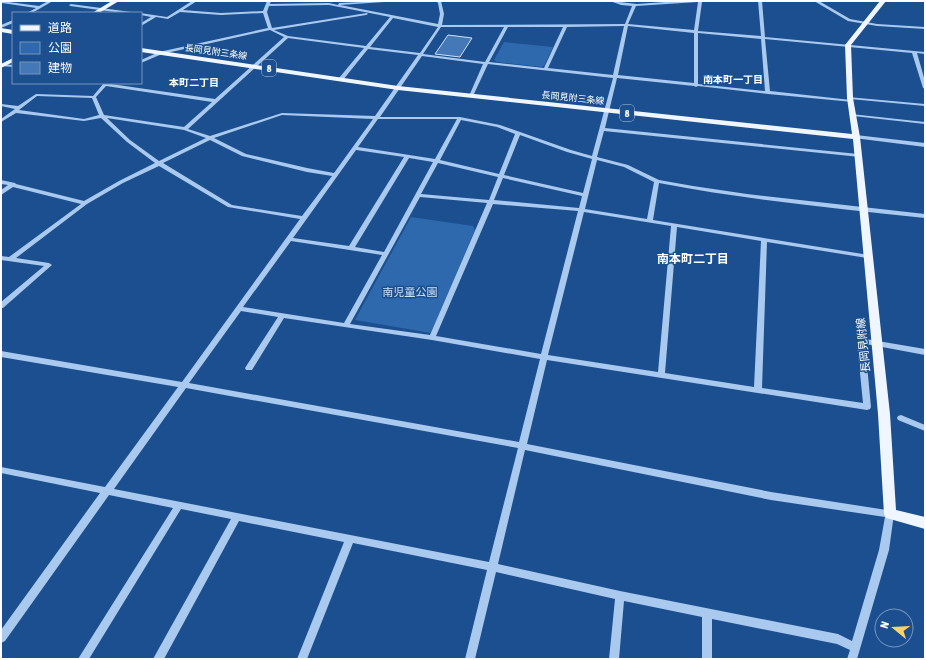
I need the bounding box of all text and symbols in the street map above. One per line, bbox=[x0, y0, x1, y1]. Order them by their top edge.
legend bbox=[12, 12, 142, 84]
text: 道路 bbox=[48, 21, 72, 35]
text: 公園 bbox=[48, 41, 72, 55]
street label: 長岡見附三条線 bbox=[184, 43, 249, 61]
road number: 8 bbox=[262, 60, 276, 76]
text: 建物 bbox=[48, 61, 72, 75]
district label: 南本町一丁目 bbox=[703, 74, 763, 85]
district label: 本町二丁目 bbox=[168, 77, 219, 88]
street label: 長岡見附三条線 bbox=[541, 90, 606, 106]
road number: 8 bbox=[620, 105, 634, 121]
district label: 南本町二丁目 bbox=[657, 252, 729, 266]
park label: 南児童公園 bbox=[383, 286, 438, 298]
street label: 長岡見附線 bbox=[854, 317, 872, 373]
north arrow bbox=[874, 608, 914, 648]
text: N bbox=[878, 620, 891, 630]

